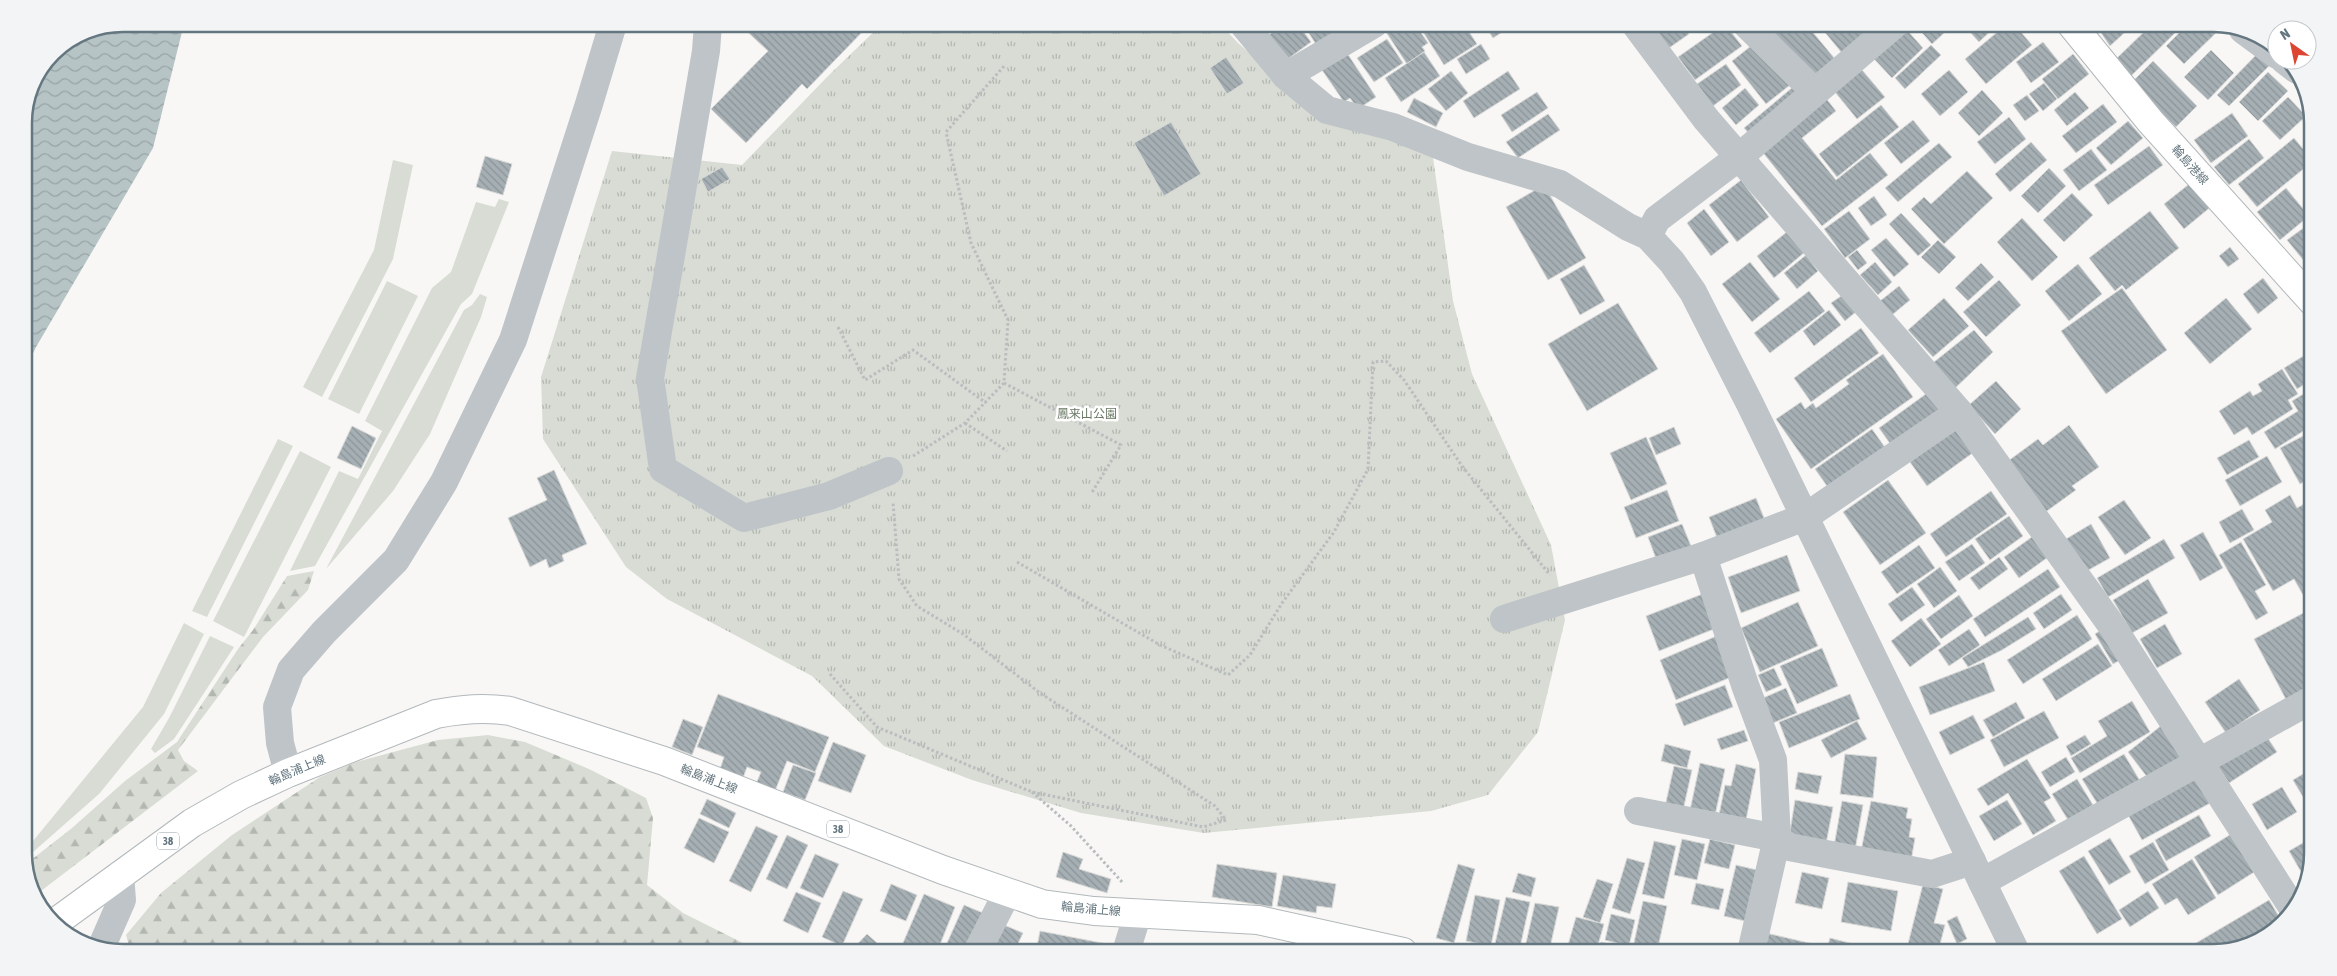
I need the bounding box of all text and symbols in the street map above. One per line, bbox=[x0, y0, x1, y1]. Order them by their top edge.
north arrow bbox=[2267, 20, 2317, 70]
text: N bbox=[2277, 25, 2293, 43]
street label: 輪島港線 bbox=[2169, 142, 2211, 188]
park label: 鳳来山公園 bbox=[1057, 407, 1117, 421]
street label: 輪島浦上線 bbox=[267, 752, 327, 788]
street label: 輪島浦上線 bbox=[678, 762, 740, 796]
road number: 38 bbox=[827, 821, 849, 838]
road number: 38 bbox=[157, 832, 179, 849]
street label: 輪島浦上線 bbox=[1060, 899, 1122, 919]

